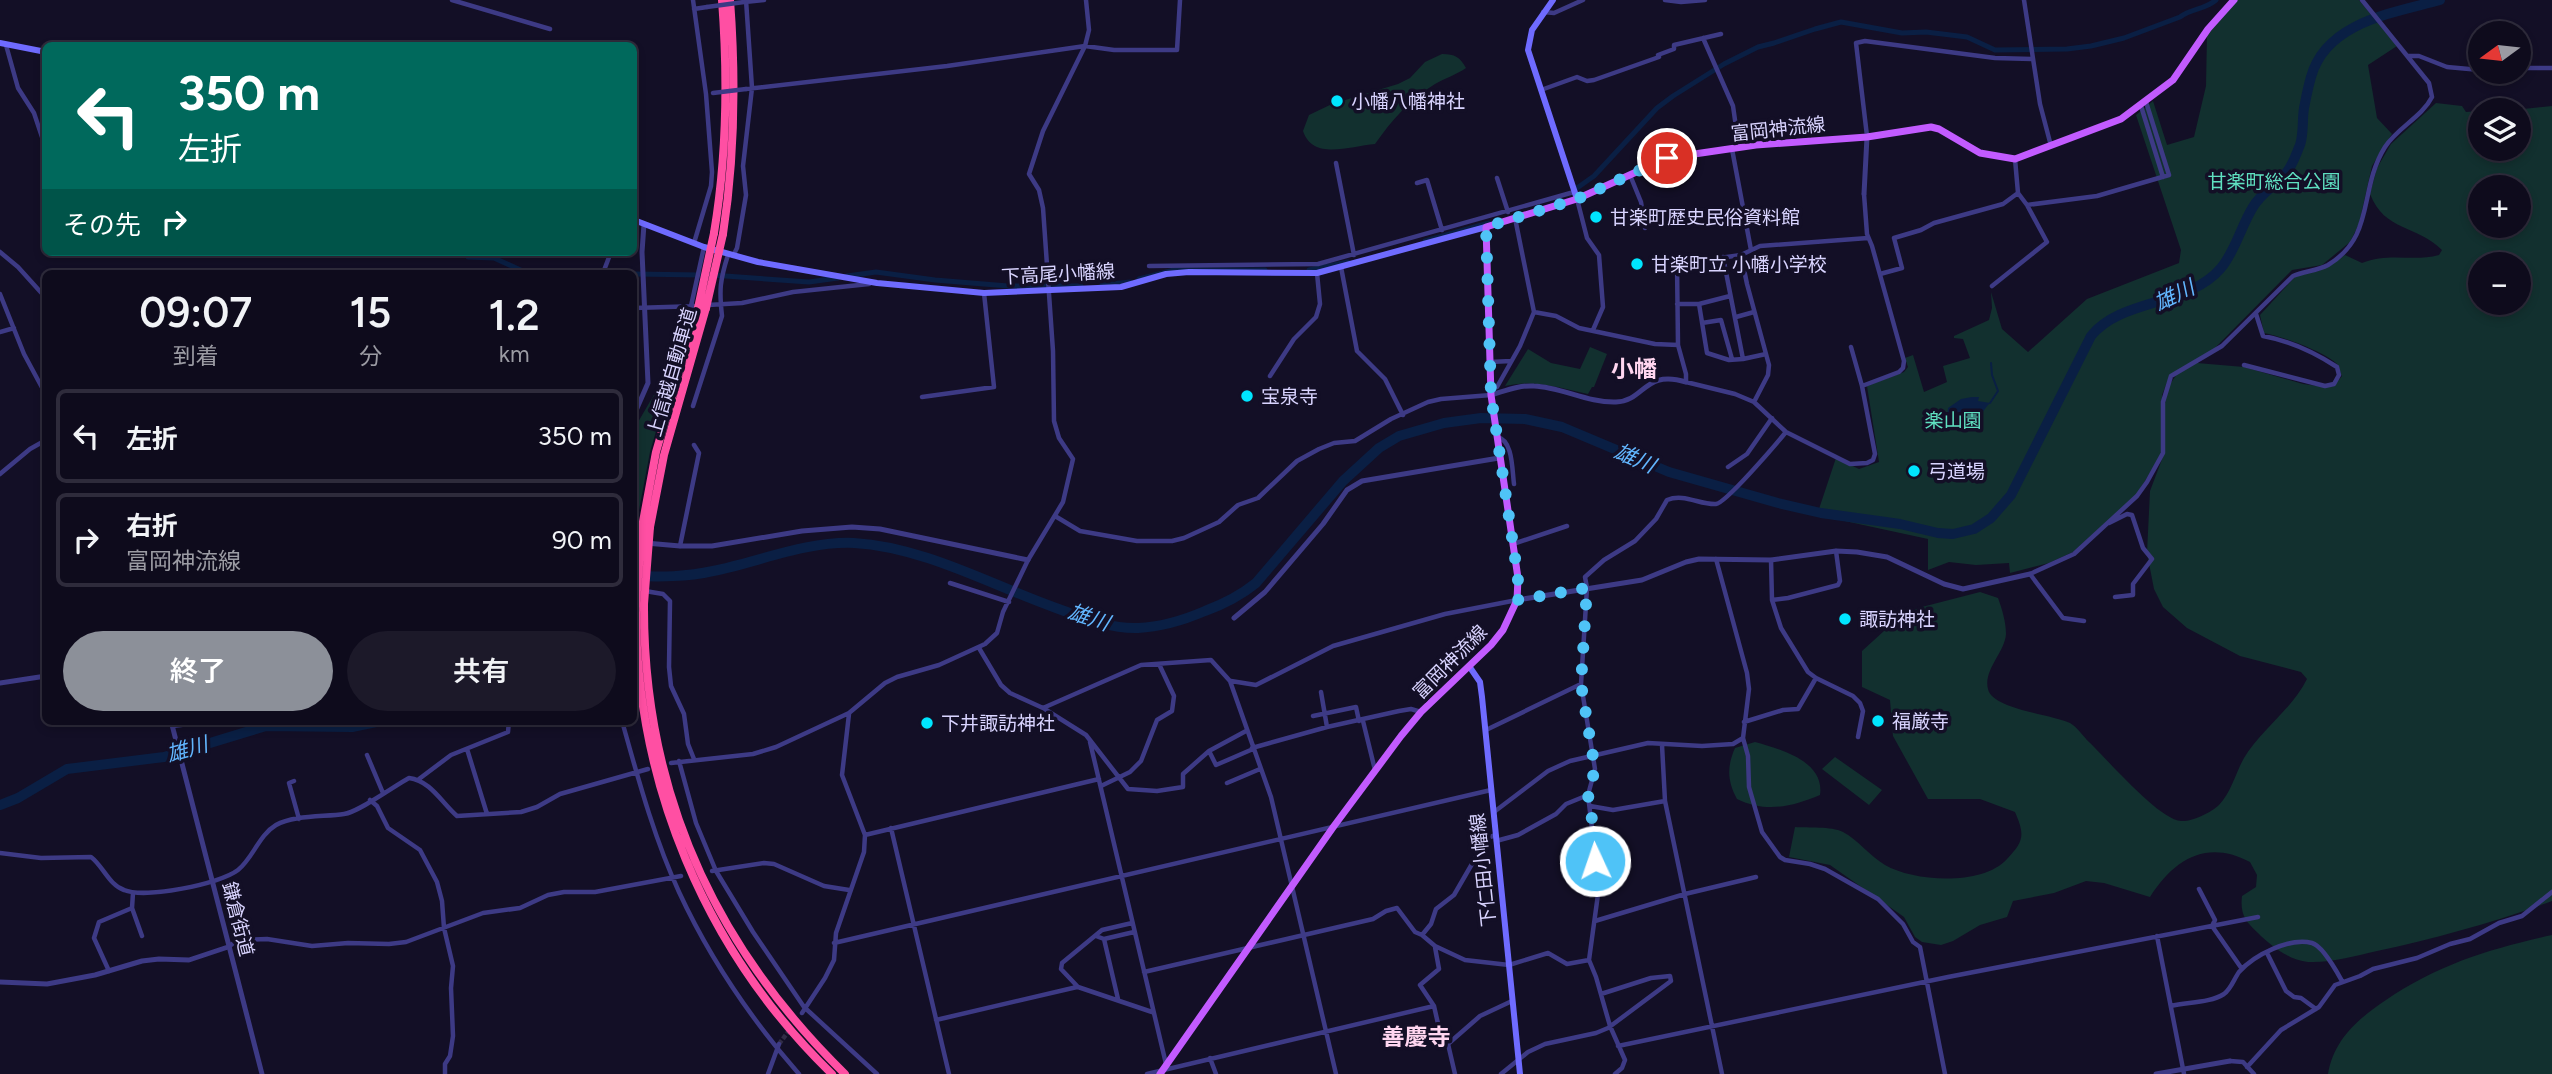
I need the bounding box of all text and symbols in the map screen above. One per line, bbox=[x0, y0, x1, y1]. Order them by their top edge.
north arrow bbox=[2468, 21, 2530, 84]
map controls bbox=[2468, 21, 2531, 315]
text: 350 m bbox=[178, 63, 320, 122]
icon: left bbox=[63, 70, 154, 161]
place label: 小幡八幡神社 bbox=[1351, 90, 1465, 113]
marker: 小幡八幡神社 bbox=[1329, 93, 1345, 109]
button: layers bbox=[2468, 98, 2531, 161]
street label: 富岡神流線 bbox=[1730, 113, 1826, 145]
pin bbox=[1637, 128, 1697, 188]
text: 左折 bbox=[178, 130, 242, 168]
icon: arrive bbox=[1648, 139, 1686, 177]
park label: 甘楽町総合公園 bbox=[2207, 170, 2341, 193]
button: + bbox=[2468, 175, 2531, 238]
icon: right bbox=[155, 203, 193, 241]
place label: 甘楽町歴史民俗資料館 bbox=[1610, 206, 1800, 229]
text: その先 bbox=[63, 209, 141, 241]
marker: 甘楽町歴史民俗資料館 bbox=[1588, 209, 1604, 225]
button: − bbox=[2468, 252, 2531, 315]
place label: 甘楽町立 小幡小学校 bbox=[1651, 253, 1827, 276]
marker: 甘楽町立 小幡小学校 bbox=[1629, 256, 1645, 272]
street label: 下高尾小幡線 bbox=[1000, 260, 1116, 288]
water label: 雄川 bbox=[2150, 274, 2200, 315]
text: 09:07 bbox=[139, 287, 252, 338]
text: 15 bbox=[349, 287, 391, 338]
text: 1.2 bbox=[489, 290, 540, 341]
street label: 上信越自動車道 bbox=[643, 305, 701, 439]
text: km bbox=[499, 340, 530, 368]
text: 到着 bbox=[173, 342, 219, 370]
text: 分 bbox=[359, 342, 382, 370]
district label: 小幡 bbox=[1611, 355, 1657, 383]
place label: 宝泉寺 bbox=[1261, 385, 1318, 408]
marker: 宝泉寺 bbox=[1239, 388, 1255, 404]
park label: 楽山園 bbox=[1924, 409, 1982, 432]
icon: left bbox=[67, 417, 105, 455]
text: 350 m bbox=[538, 420, 612, 452]
text: 左折 bbox=[126, 423, 178, 455]
water label: 雄川 bbox=[1611, 438, 1661, 478]
place label: 弓道場 bbox=[1928, 460, 1985, 483]
marker: 弓道場 bbox=[1906, 463, 1922, 479]
text: 右折 bbox=[126, 510, 178, 542]
icon: right bbox=[67, 521, 105, 559]
text: 90 m bbox=[552, 524, 612, 556]
text: 富岡神流線 bbox=[126, 547, 241, 575]
water label: 雄川 bbox=[1065, 599, 1115, 636]
place label: 諏訪神社 bbox=[1859, 608, 1935, 631]
marker: 諏訪神社 bbox=[1837, 611, 1853, 627]
street label: 富岡神流線 bbox=[1408, 620, 1492, 704]
button: 終了 bbox=[63, 631, 333, 711]
button: 共有 bbox=[347, 631, 616, 711]
place label: 福厳寺 bbox=[1892, 710, 1949, 733]
place label: 下井諏訪神社 bbox=[941, 712, 1055, 735]
marker: 福厳寺 bbox=[1870, 713, 1886, 729]
marker: 下井諏訪神社 bbox=[919, 715, 935, 731]
water label: 雄川 bbox=[163, 731, 213, 767]
street label: 下仁田小幡線 bbox=[1466, 812, 1500, 928]
position arrow bbox=[1558, 824, 1632, 898]
street label: 鎌倉街道 bbox=[218, 879, 258, 959]
district label: 善慶寺 bbox=[1382, 1023, 1451, 1051]

